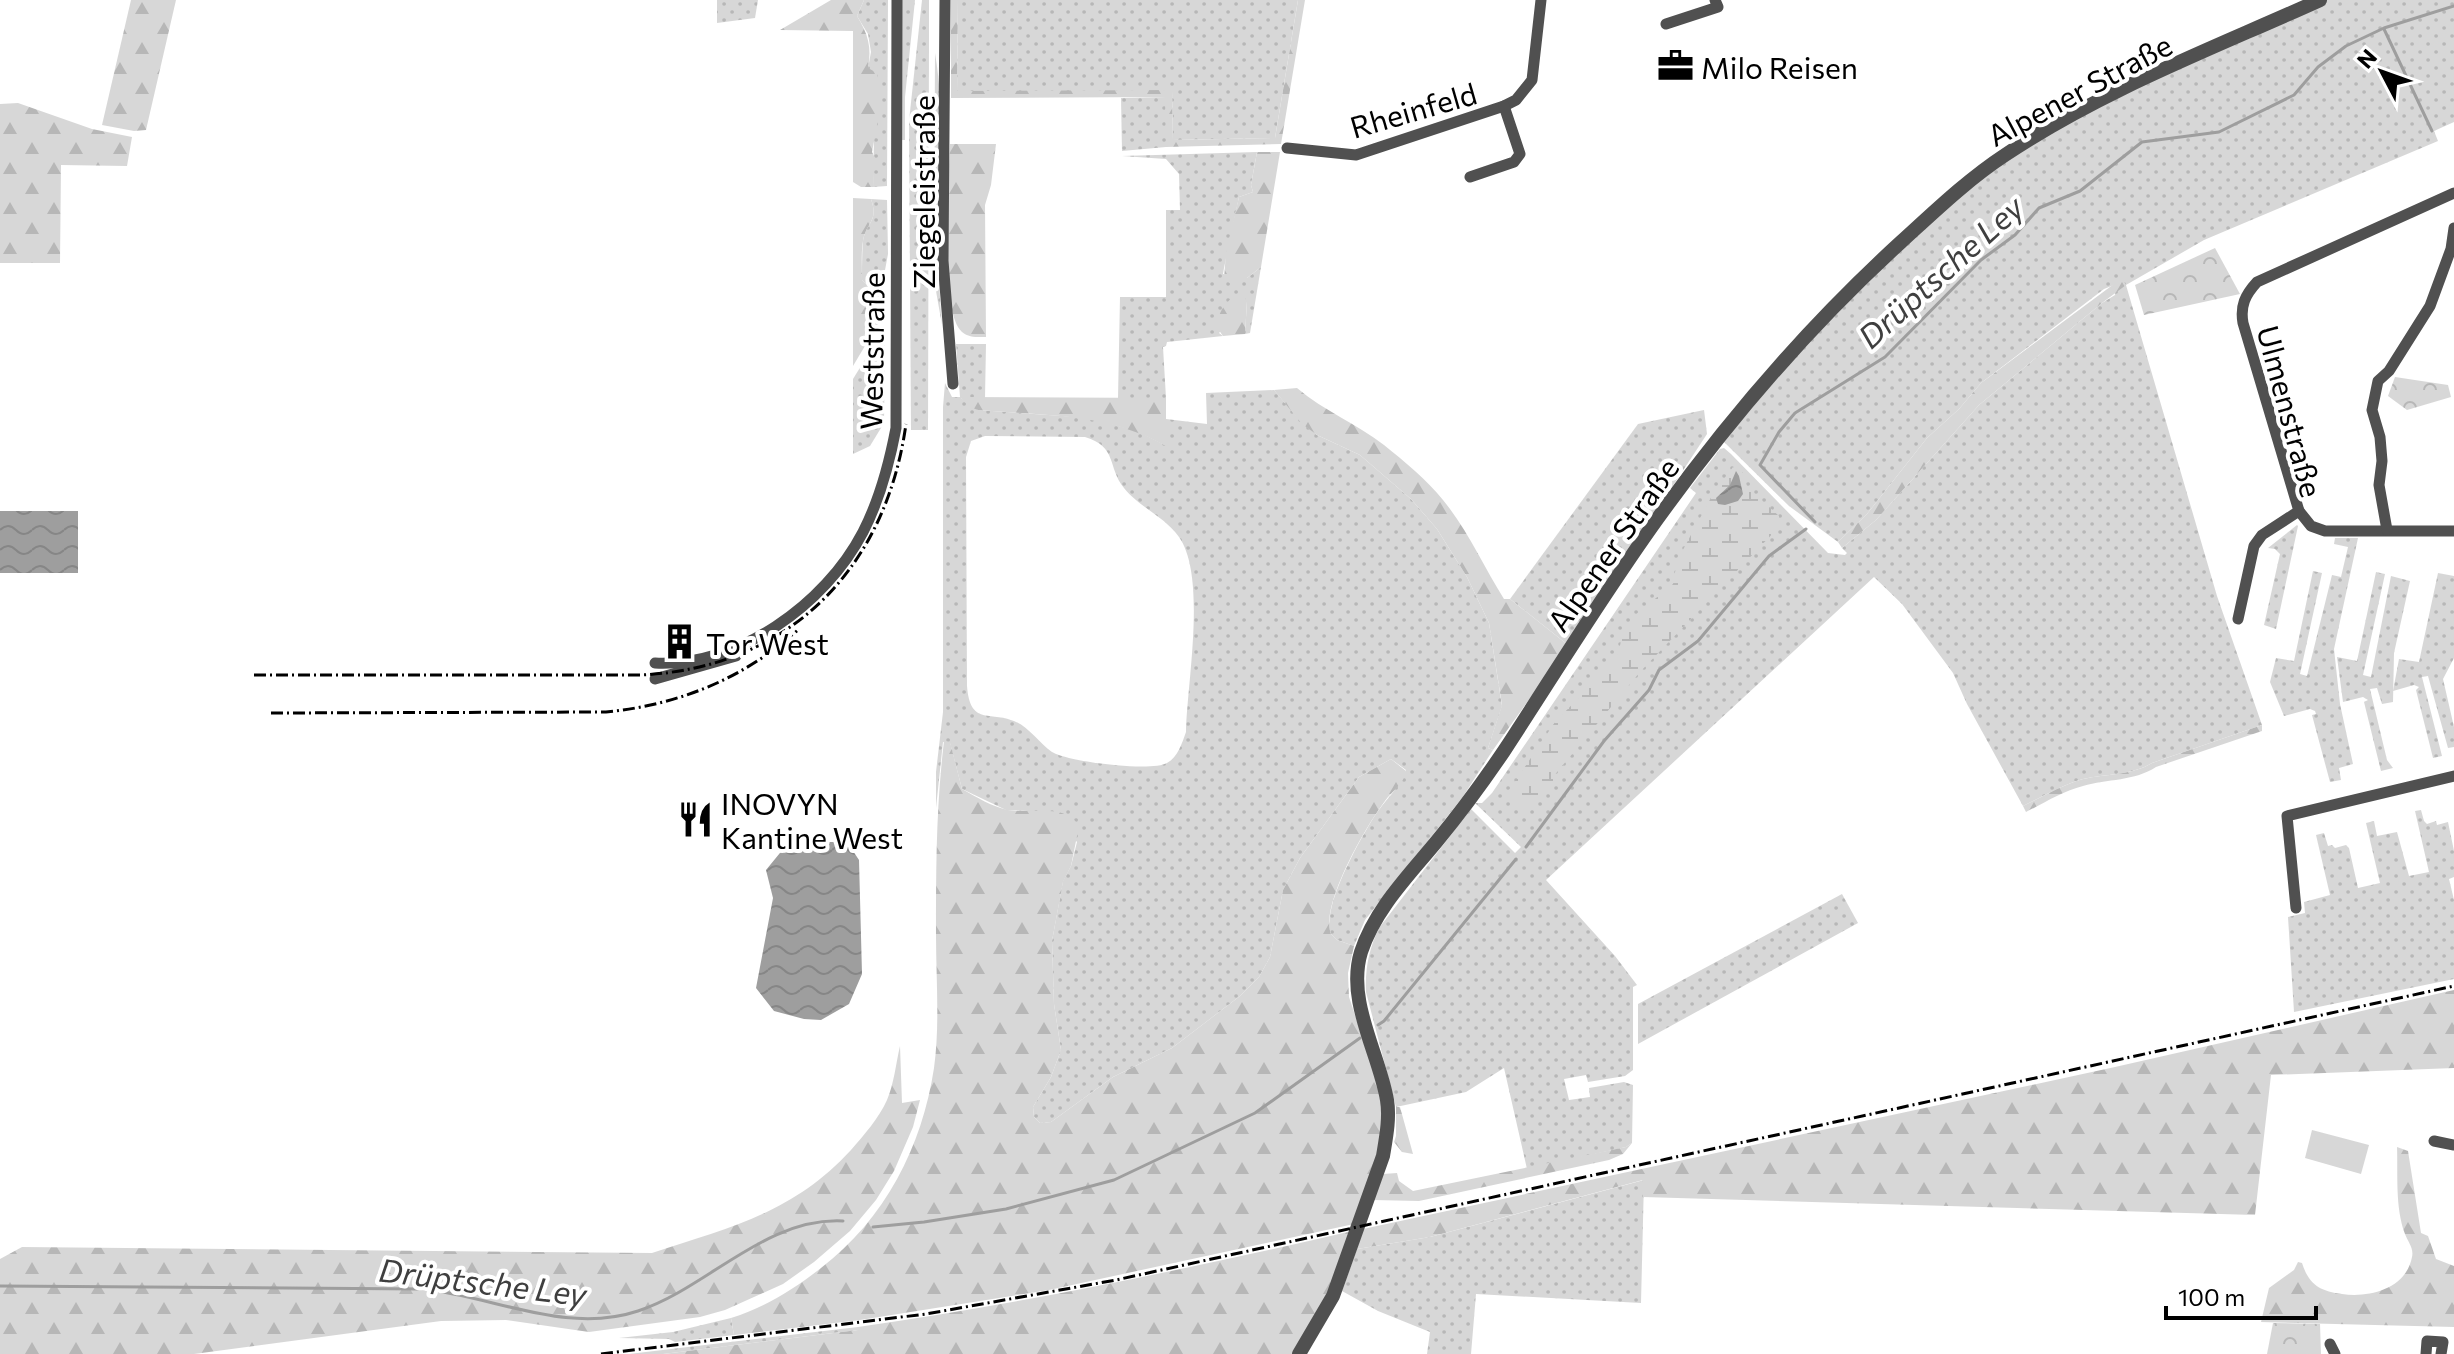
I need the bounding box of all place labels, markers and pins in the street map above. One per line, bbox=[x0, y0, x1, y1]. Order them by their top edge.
office icon: Milo Reisen bbox=[1656, 47, 1694, 85]
place label: Milo Reisen bbox=[1701, 48, 1858, 85]
building icon: Tor West bbox=[661, 623, 699, 661]
place label: Tor West bbox=[706, 624, 829, 661]
place label: INOVYN Kantine West bbox=[721, 784, 903, 855]
restaurant icon: INOVYN Kantine West bbox=[676, 800, 714, 838]

